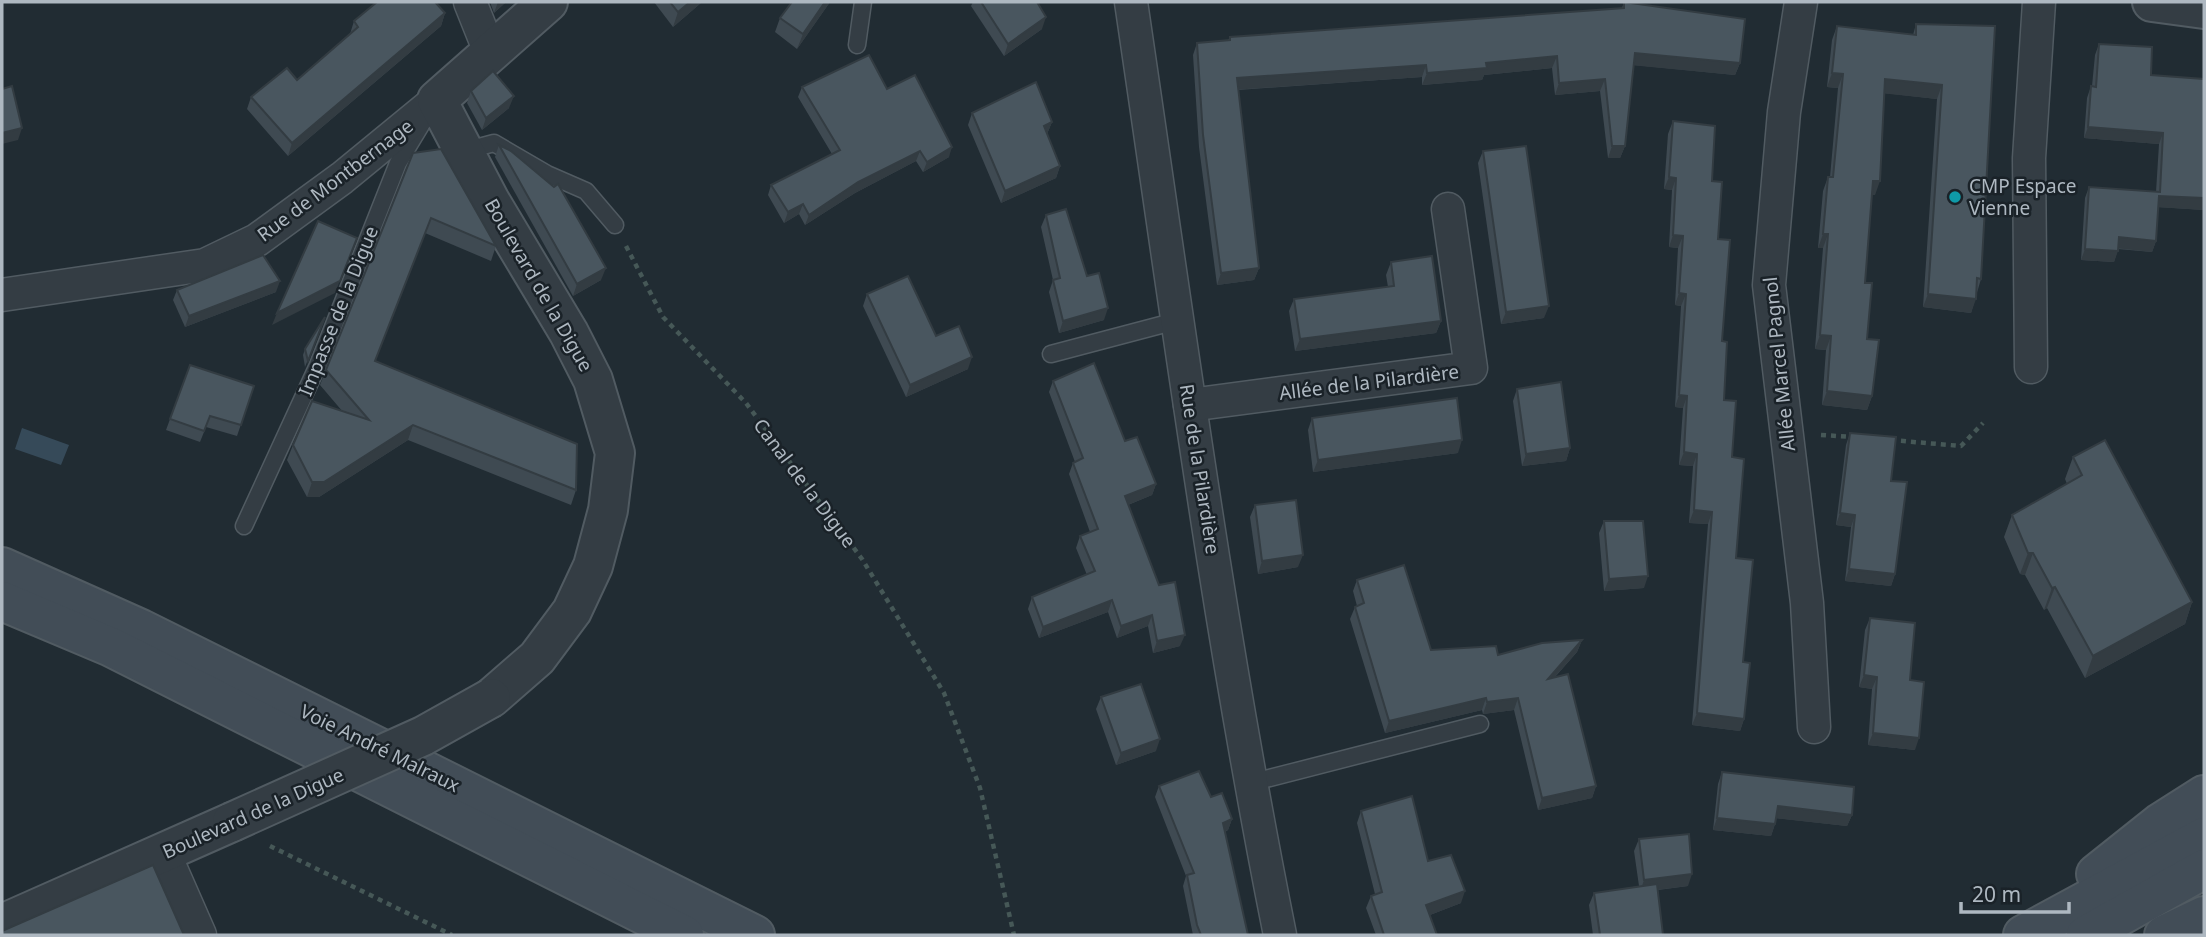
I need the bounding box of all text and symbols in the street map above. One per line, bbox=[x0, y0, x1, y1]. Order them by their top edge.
street label: Rue de Montbernage bbox=[252, 113, 418, 247]
place label: CMP Espace Vienne bbox=[1969, 173, 2077, 221]
marker: CMP Espace Vienne bbox=[1947, 189, 1963, 205]
street label: Boulevard de la Digue bbox=[479, 194, 599, 376]
street label: Impasse de la Digue bbox=[292, 222, 384, 400]
street label: Allée Marcel Pagnol bbox=[1757, 275, 1801, 453]
street label: Allée de la Pilardière bbox=[1278, 358, 1460, 406]
street label: Rue de la Pilardière bbox=[1174, 382, 1226, 556]
street label: Canal de la Digue bbox=[748, 413, 862, 553]
street label: Voie André Malraux bbox=[296, 698, 464, 798]
street label: Boulevard de la Digue bbox=[158, 761, 348, 865]
scale bar bbox=[1961, 870, 2070, 914]
text: 20 m bbox=[1972, 880, 2021, 908]

